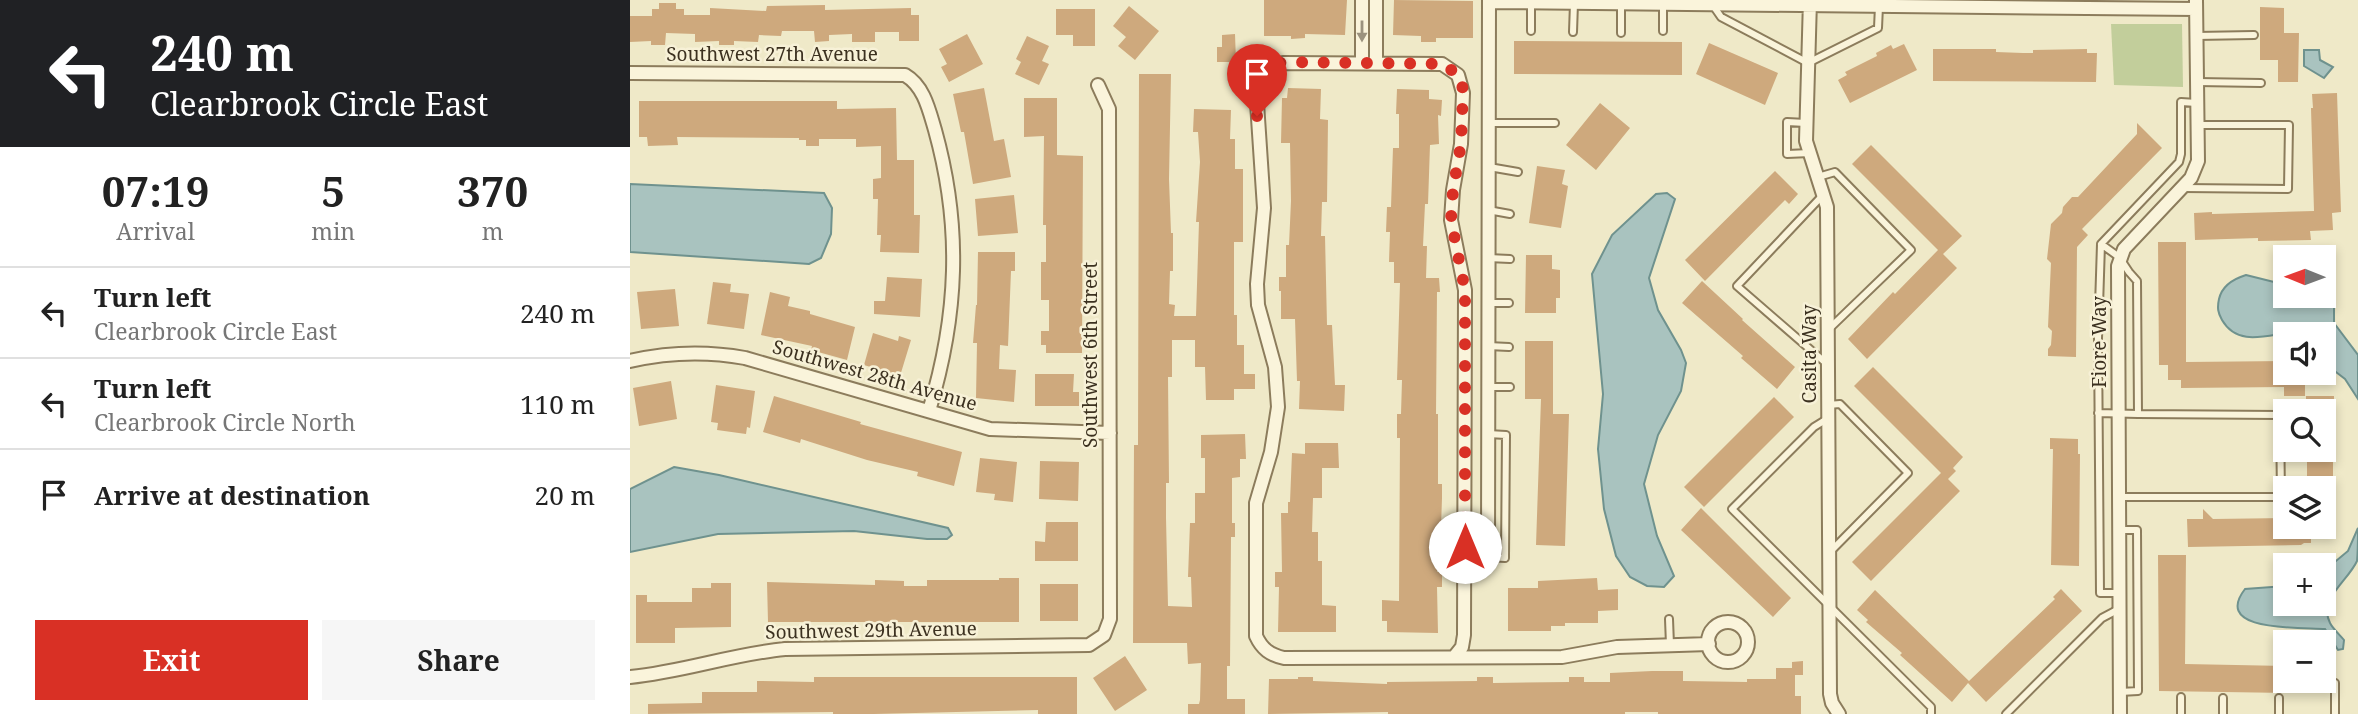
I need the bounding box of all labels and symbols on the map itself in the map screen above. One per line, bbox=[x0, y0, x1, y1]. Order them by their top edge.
one-way arrow bbox=[1356, 21, 1368, 43]
street label: Southwest 27th Avenue bbox=[666, 41, 878, 67]
pin bbox=[1227, 44, 1287, 116]
north arrow bbox=[2273, 245, 2336, 308]
street label: Southwest 6th Street bbox=[1077, 262, 1103, 448]
street label: Fiore Way bbox=[2086, 296, 2112, 388]
street label: Casita Way bbox=[1796, 304, 1822, 403]
street label: Southwest 28th Avenue bbox=[770, 333, 980, 417]
position arrow bbox=[1428, 510, 1502, 584]
street label: Southwest 29th Avenue bbox=[765, 615, 977, 645]

